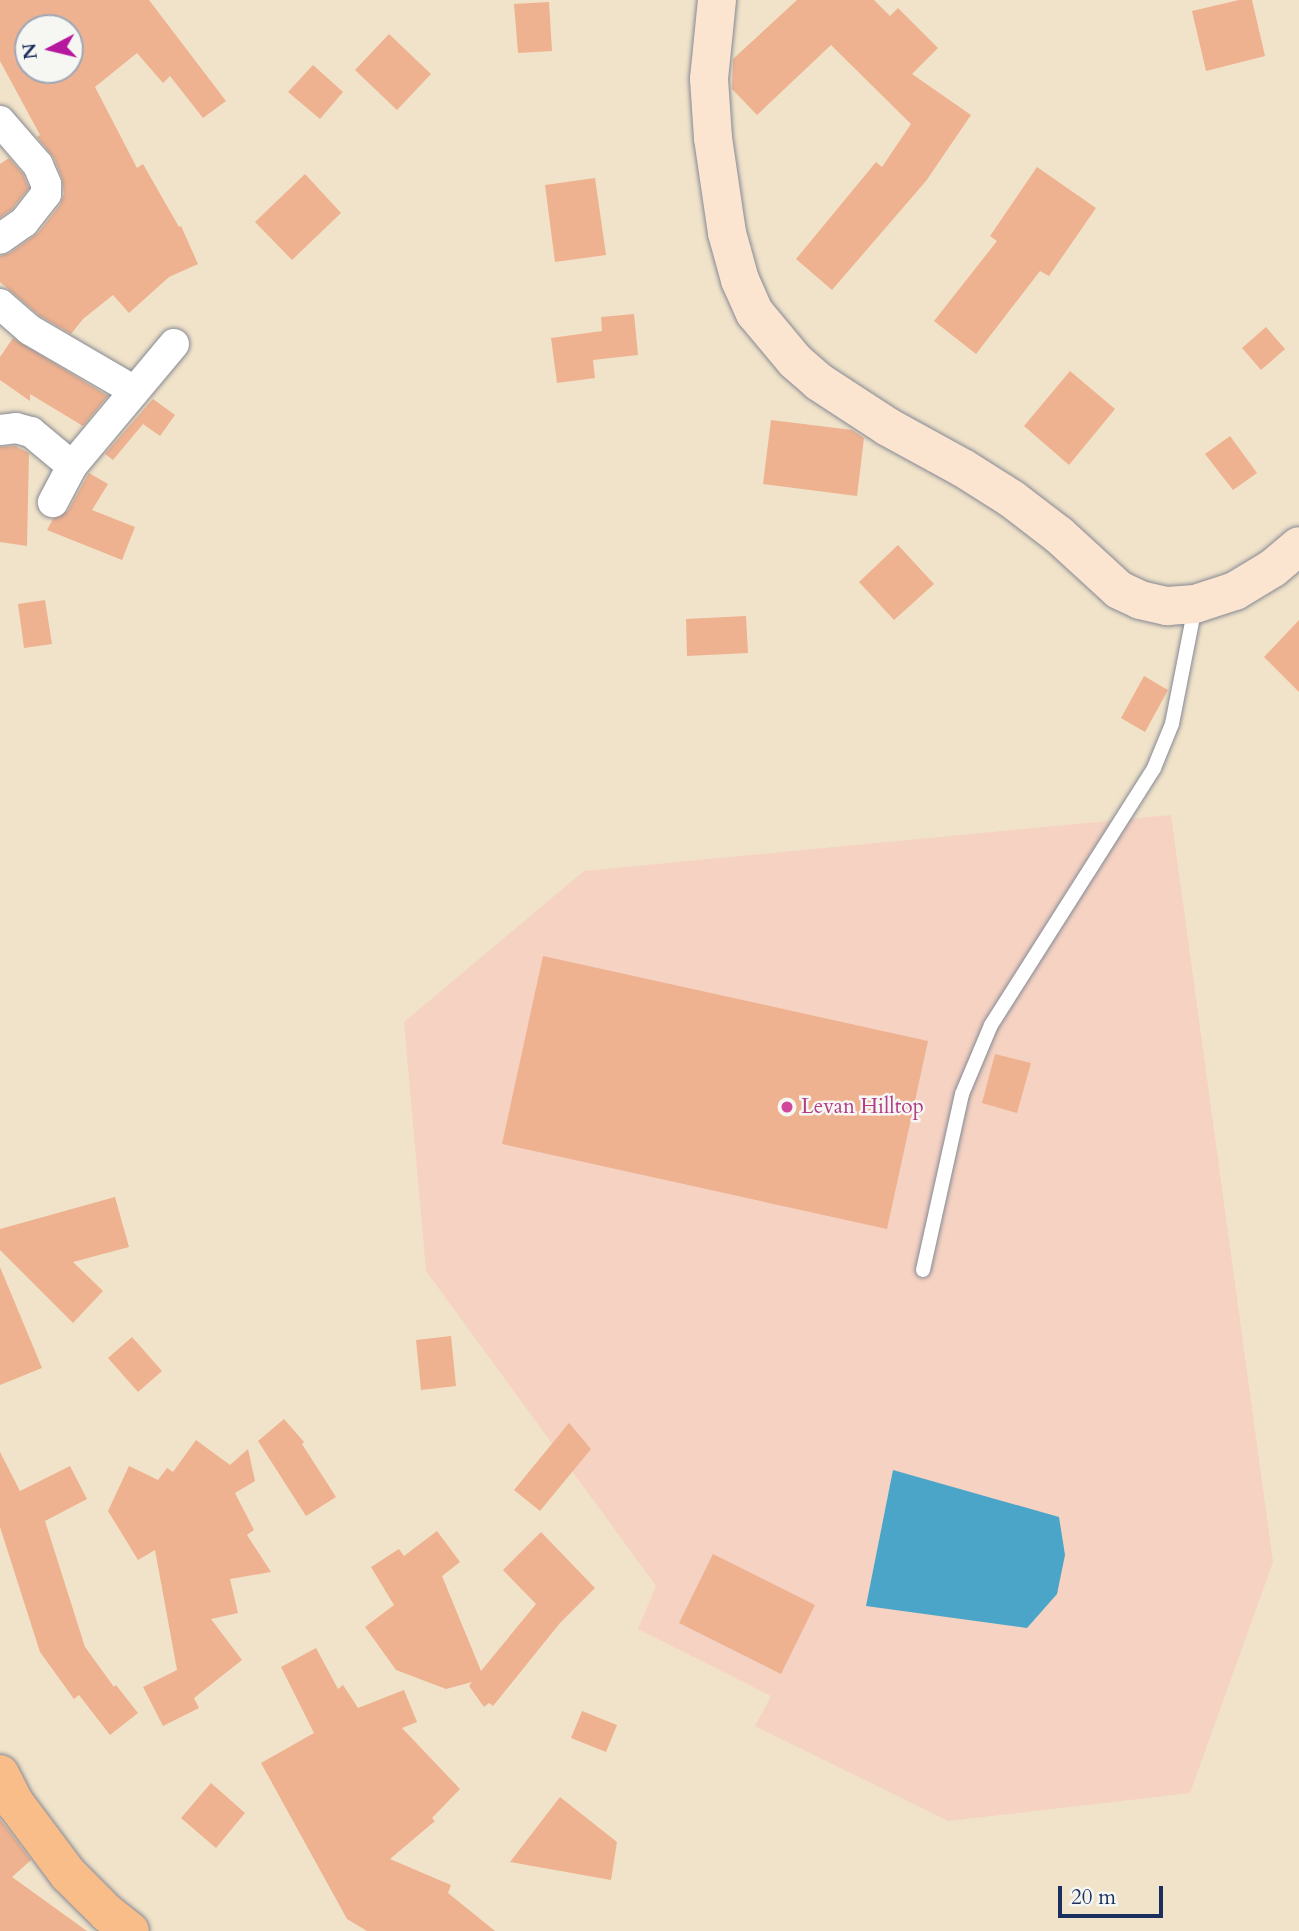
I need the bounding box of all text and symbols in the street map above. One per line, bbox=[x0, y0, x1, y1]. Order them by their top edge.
north arrow bbox=[14, 14, 84, 84]
text: N bbox=[16, 42, 44, 61]
place label: Levan Hilltop bbox=[801, 1094, 924, 1120]
marker: Levan Hilltop bbox=[779, 1099, 795, 1115]
scale bar bbox=[1061, 1871, 1166, 1915]
text: 20 m bbox=[1071, 1883, 1116, 1912]

